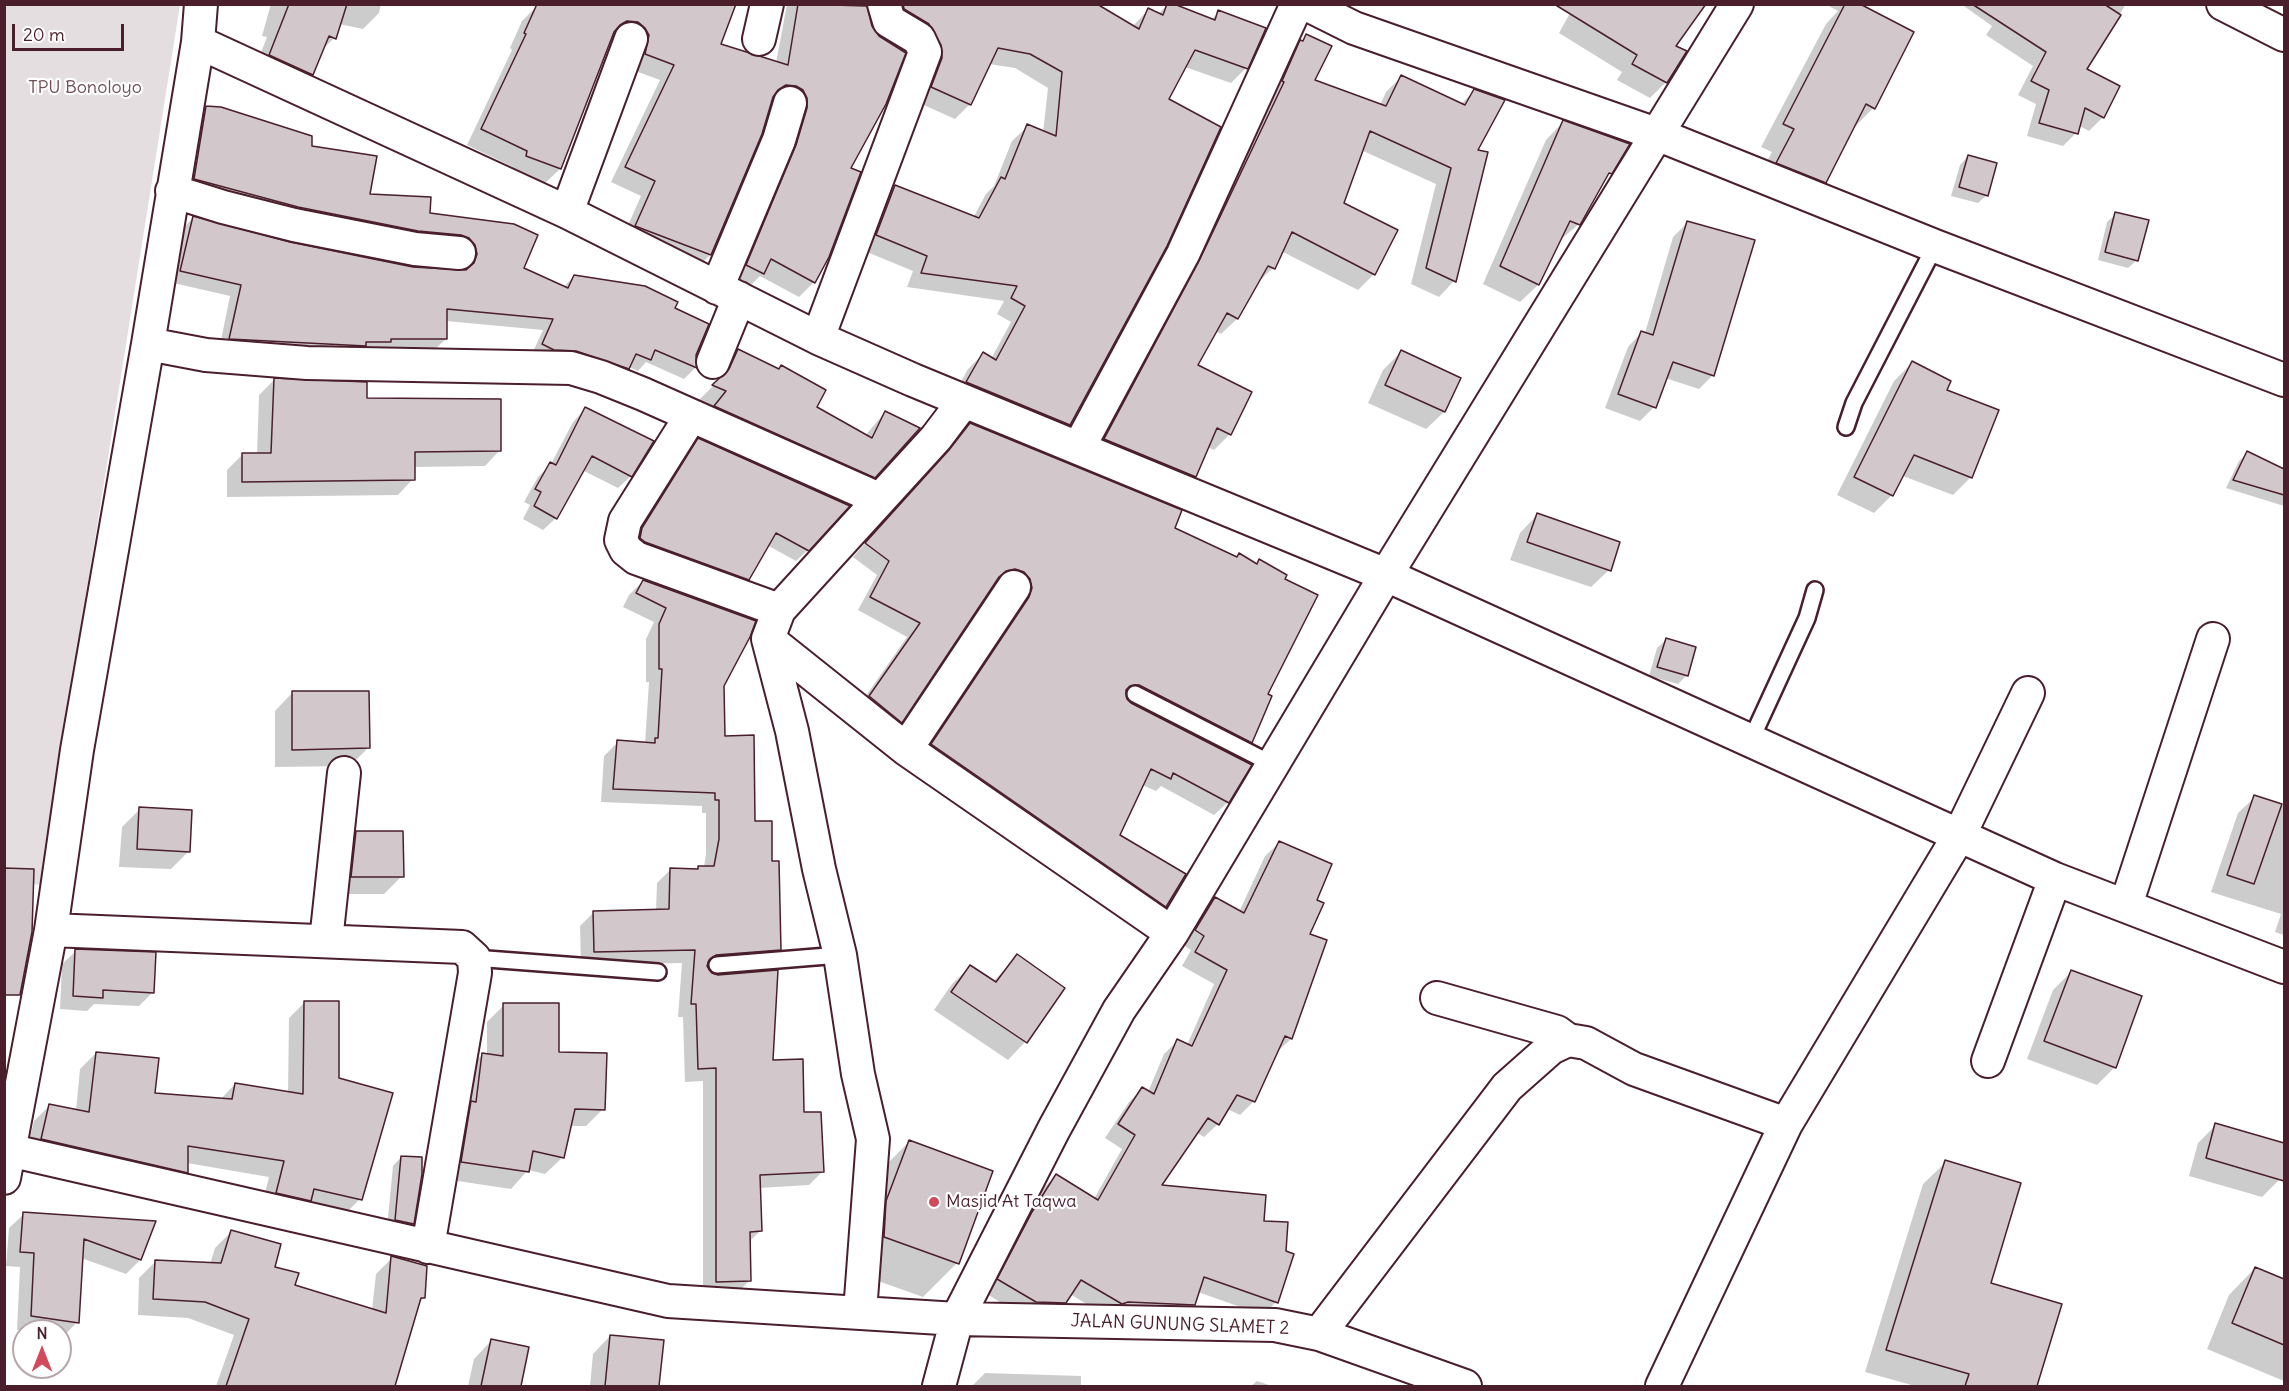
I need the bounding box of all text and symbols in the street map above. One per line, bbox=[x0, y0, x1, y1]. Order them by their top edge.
scale bar bbox=[15, 12, 128, 50]
text: 20 m bbox=[23, 23, 65, 46]
park label: TPU Bonoloyo bbox=[28, 77, 142, 99]
place label: Masjid At Taqwa bbox=[946, 1191, 1076, 1213]
marker: Masjid At Taqwa bbox=[927, 1195, 941, 1209]
street label: JALAN GUNUNG SLAMET 2 bbox=[1070, 1310, 1290, 1340]
north arrow bbox=[12, 1319, 72, 1379]
text: N bbox=[36, 1323, 48, 1343]

